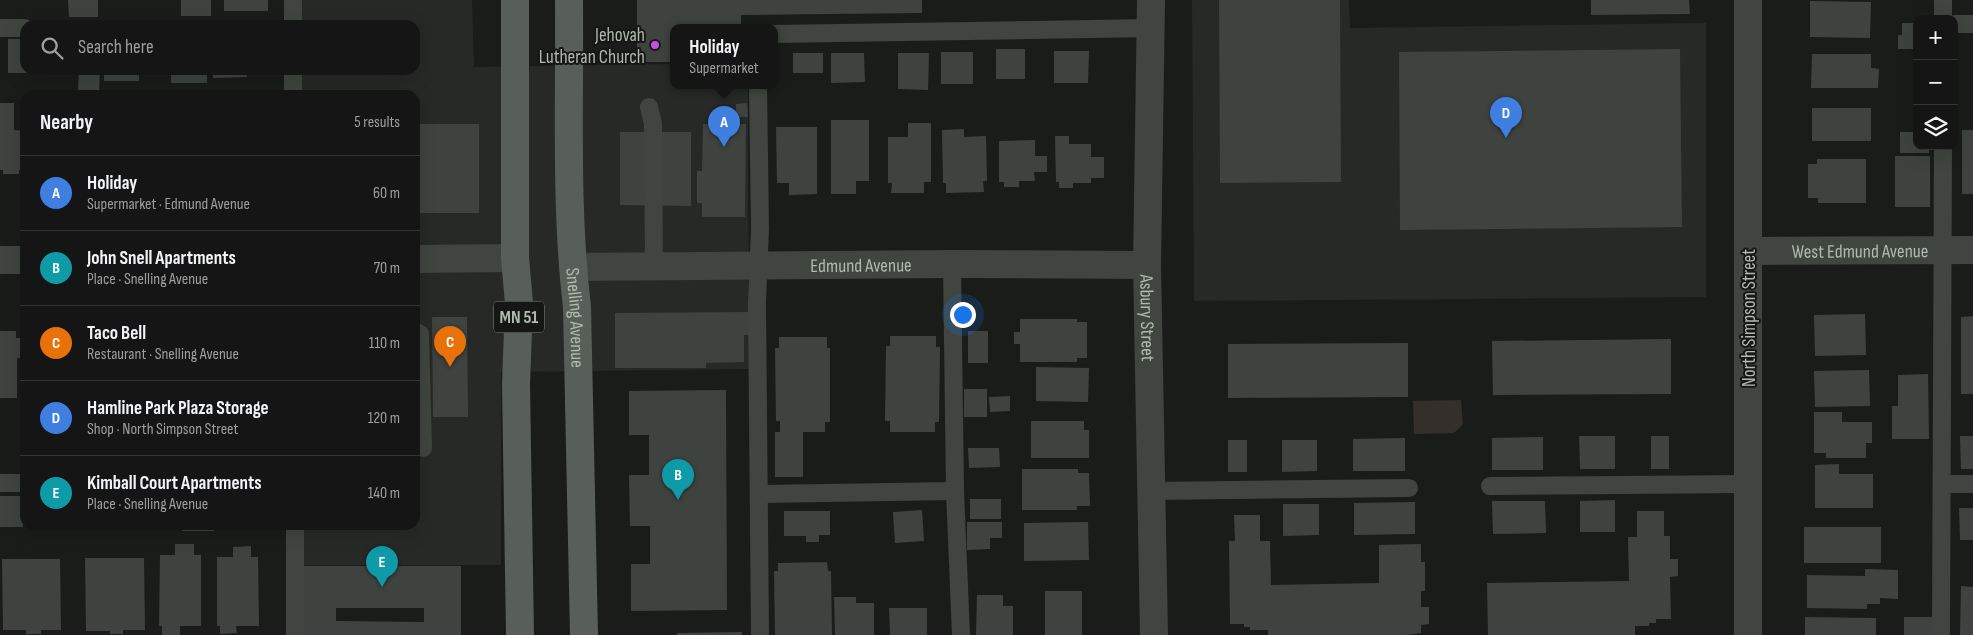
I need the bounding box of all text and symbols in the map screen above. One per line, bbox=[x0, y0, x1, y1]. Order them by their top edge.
map controls bbox=[1913, 15, 1958, 150]
button: + bbox=[1913, 15, 1958, 60]
search box bbox=[20, 20, 420, 75]
place label: Jehovah Lutheran Church bbox=[539, 24, 645, 69]
popup bbox=[670, 24, 778, 89]
icon: search bbox=[38, 34, 66, 62]
text: Search here bbox=[78, 36, 154, 59]
text: Holiday bbox=[689, 36, 740, 59]
marker: Jehovah Lutheran Church bbox=[649, 39, 661, 51]
text: Supermarket bbox=[689, 59, 759, 78]
button: − bbox=[1913, 60, 1958, 105]
pin: D bbox=[1490, 97, 1522, 138]
button: layers bbox=[1913, 105, 1958, 150]
pin: A bbox=[708, 106, 740, 147]
text: Nearby bbox=[40, 110, 93, 135]
text: 5 results bbox=[354, 113, 400, 132]
text: Holiday bbox=[87, 172, 137, 195]
text: A bbox=[52, 184, 60, 203]
text: 60 m bbox=[373, 184, 400, 203]
text: Supermarket · Edmund Avenue bbox=[87, 195, 250, 214]
street label: West Edmund Avenue bbox=[1792, 240, 1928, 264]
text: John Snell Apartments bbox=[87, 247, 236, 270]
street label: North Simpson Street bbox=[1738, 249, 1761, 387]
street label: Edmund Avenue bbox=[810, 254, 912, 278]
text: B bbox=[52, 259, 60, 278]
text: 70 m bbox=[374, 259, 400, 278]
street label: Snelling Avenue bbox=[560, 267, 588, 368]
text: Place · Snelling Avenue bbox=[87, 270, 208, 289]
street label: Asbury Street bbox=[1134, 273, 1159, 362]
road number: MN 51 bbox=[494, 302, 544, 332]
your location bbox=[950, 302, 976, 328]
text: Taco Bell bbox=[87, 322, 146, 345]
pin: C bbox=[434, 326, 466, 367]
text: C bbox=[52, 334, 60, 353]
text: 110 m bbox=[369, 334, 400, 353]
text: Restaurant · Snelling Avenue bbox=[87, 345, 239, 364]
text: Hamline Park Plaza Storage bbox=[87, 397, 269, 420]
text: D bbox=[52, 409, 60, 428]
text: 120 m bbox=[368, 409, 400, 428]
text: Shop · North Simpson Street bbox=[87, 420, 238, 439]
pin: B bbox=[662, 459, 694, 500]
text: Kimball Court Apartments bbox=[87, 472, 262, 495]
text: E bbox=[53, 484, 59, 503]
text: 140 m bbox=[368, 484, 400, 503]
text: Place · Snelling Avenue bbox=[87, 495, 208, 514]
pin: E bbox=[366, 546, 398, 587]

